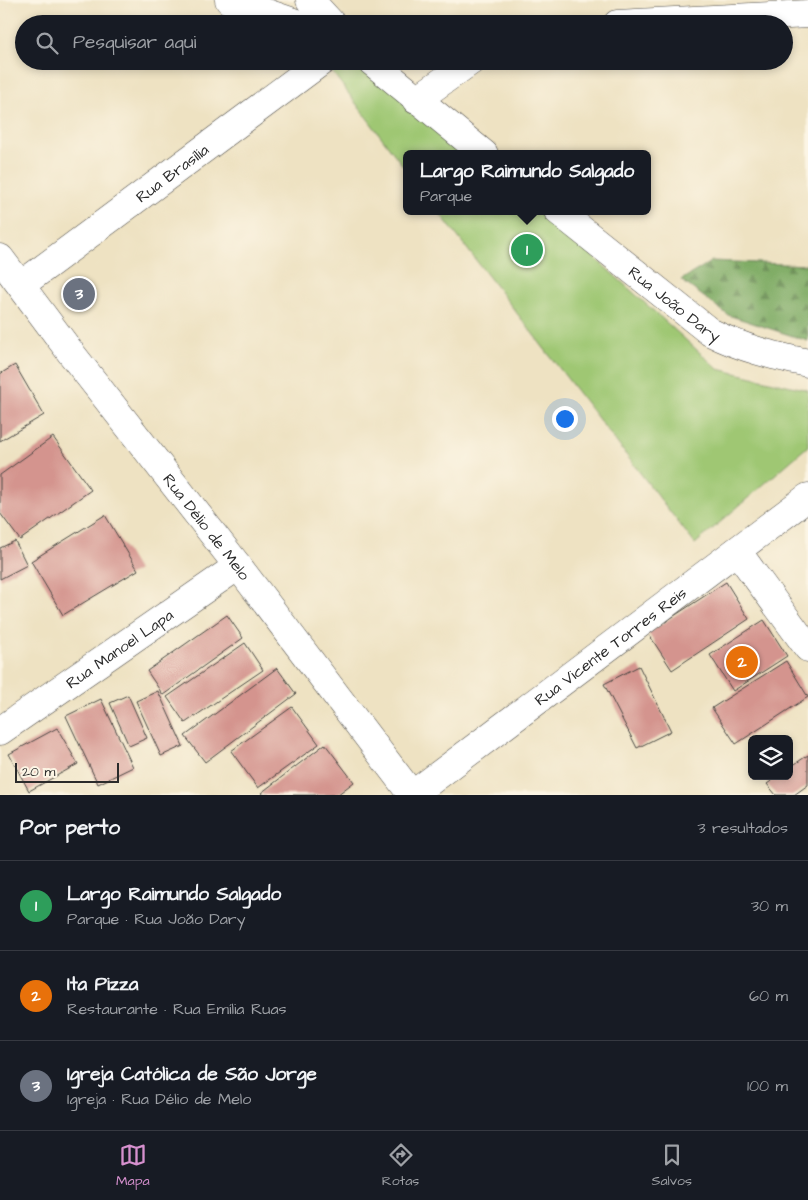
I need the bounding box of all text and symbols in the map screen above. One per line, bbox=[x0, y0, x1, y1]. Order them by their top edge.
search box bbox=[15, 15, 793, 70]
icon: search bbox=[33, 29, 61, 57]
text: Pesquisar aqui bbox=[73, 29, 196, 56]
street label: Rua Brasília bbox=[131, 139, 213, 208]
popup bbox=[403, 150, 651, 215]
text: Largo Raimundo Salgado bbox=[420, 158, 634, 185]
text: Parque bbox=[420, 185, 472, 207]
pin: 1 bbox=[511, 231, 543, 269]
street label: Rua João Dary bbox=[624, 261, 724, 348]
pin: 3 bbox=[63, 275, 95, 313]
your location bbox=[552, 406, 578, 432]
street label: Rua Délio de Melo bbox=[157, 469, 255, 585]
street label: Rua Vicente Torres Reis bbox=[530, 582, 691, 711]
street label: Rua Manoel Lapa bbox=[62, 604, 178, 694]
pin: 2 bbox=[726, 643, 758, 681]
map controls bbox=[748, 735, 793, 780]
button: layers bbox=[748, 735, 793, 780]
scale bar bbox=[15, 760, 119, 783]
text: 20 m bbox=[22, 762, 55, 782]
text: Por perto bbox=[20, 813, 120, 842]
text: 3 resultados bbox=[697, 817, 788, 839]
text: Largo Raimundo Salgado bbox=[67, 881, 281, 908]
text: 1 bbox=[35, 895, 37, 917]
text: 30 m bbox=[751, 895, 788, 917]
text: Parque · Rua João Dary bbox=[67, 908, 245, 930]
text: Ita Pizza bbox=[67, 971, 138, 998]
text: 2 bbox=[31, 985, 41, 1007]
text: 60 m bbox=[749, 985, 788, 1007]
text: Restaurante · Rua Emília Ruas bbox=[67, 998, 287, 1020]
text: Igreja Católica de São Jorge bbox=[67, 1061, 317, 1088]
text: 3 bbox=[32, 1075, 40, 1097]
text: 100 m bbox=[747, 1075, 788, 1097]
text: Igreja · Rua Délio de Melo bbox=[67, 1088, 251, 1110]
tab: Mapa bbox=[116, 1141, 150, 1191]
tab: Rotas bbox=[382, 1141, 419, 1191]
tab: Salvos bbox=[651, 1141, 692, 1191]

